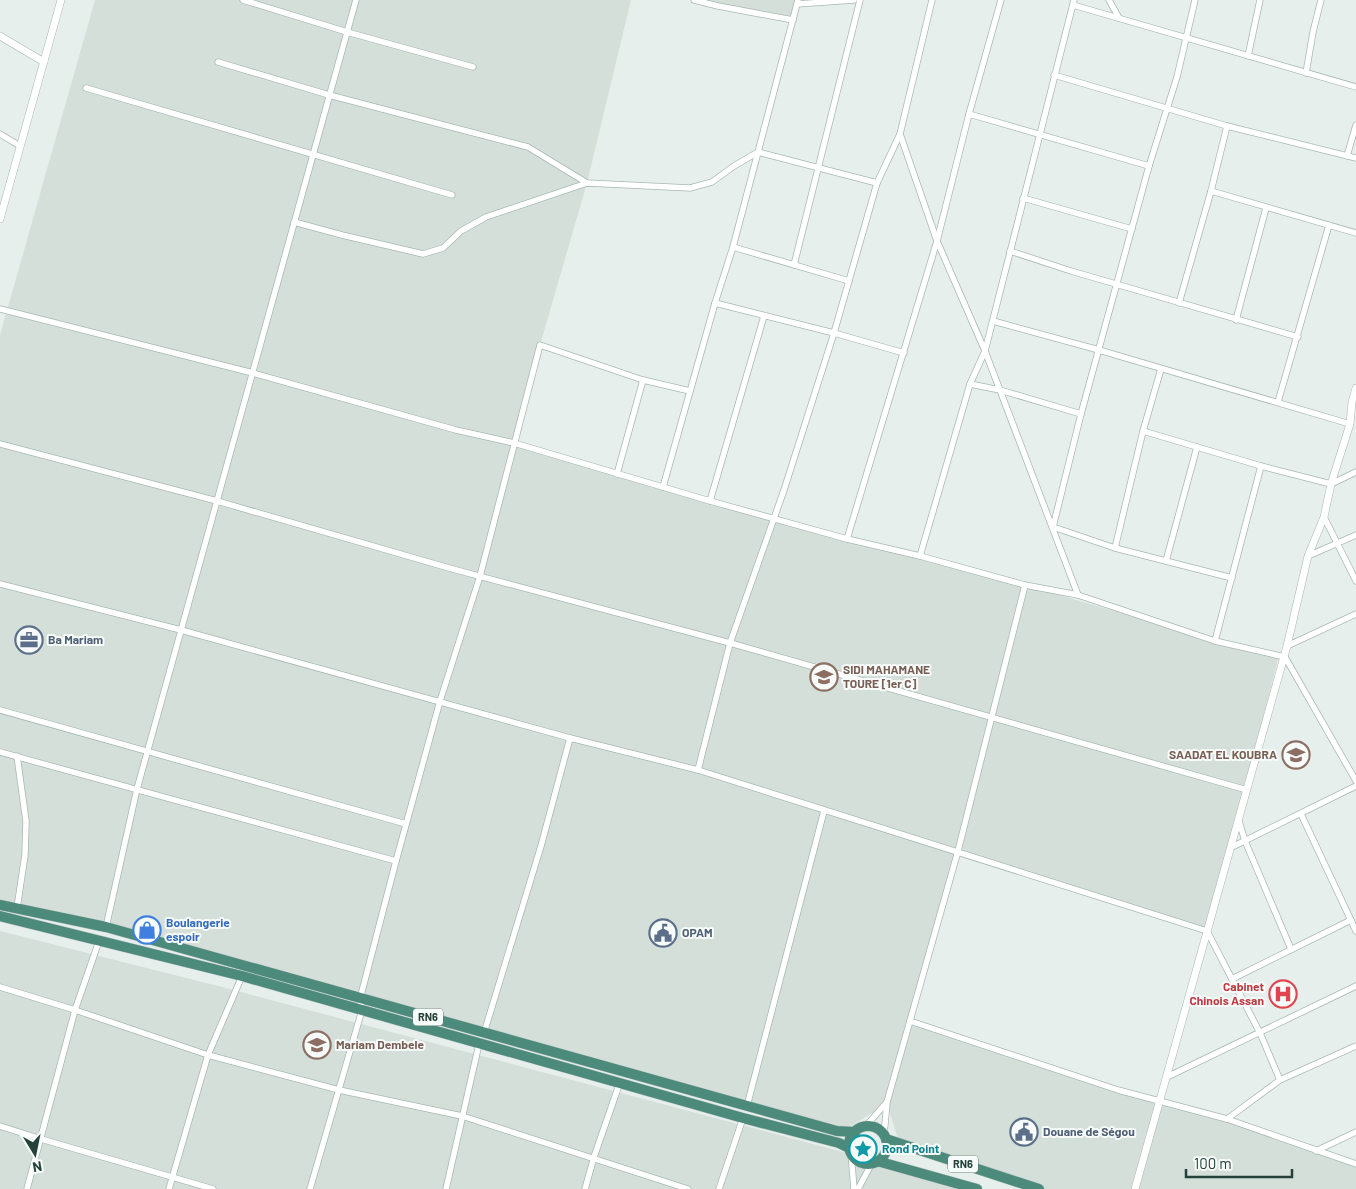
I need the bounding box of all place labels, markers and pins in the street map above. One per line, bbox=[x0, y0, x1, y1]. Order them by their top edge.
office icon: Ba Mariam bbox=[14, 625, 44, 655]
place label: Ba Mariam bbox=[48, 632, 103, 646]
school or university icon: SIDI MAHAMANE TOURE [1er C] bbox=[809, 662, 839, 692]
place label: SIDI MAHAMANE TOURE [1er C] bbox=[843, 662, 930, 690]
school or university icon: SAADAT EL KOUBRA bbox=[1281, 740, 1311, 770]
place label: SAADAT EL KOUBRA bbox=[1169, 747, 1277, 761]
shop icon: Boulangerie espoir bbox=[132, 915, 162, 945]
place label: Boulangerie espoir bbox=[166, 915, 230, 943]
public building icon: OPAM bbox=[648, 918, 678, 948]
place label: OPAM bbox=[682, 925, 713, 939]
place label: Cabinet Chinois Assan bbox=[1189, 979, 1264, 1007]
hospital icon: Cabinet Chinois Assan bbox=[1268, 979, 1298, 1009]
school or university icon: Mariam Dembele bbox=[302, 1030, 332, 1060]
place label: Mariam Dembele bbox=[336, 1037, 425, 1051]
public building icon: Douane de Ségou bbox=[1009, 1117, 1039, 1147]
place label: Douane de Ségou bbox=[1043, 1124, 1135, 1138]
place icon: Rond Point bbox=[848, 1134, 878, 1164]
place label: Rond Point bbox=[882, 1141, 940, 1155]

